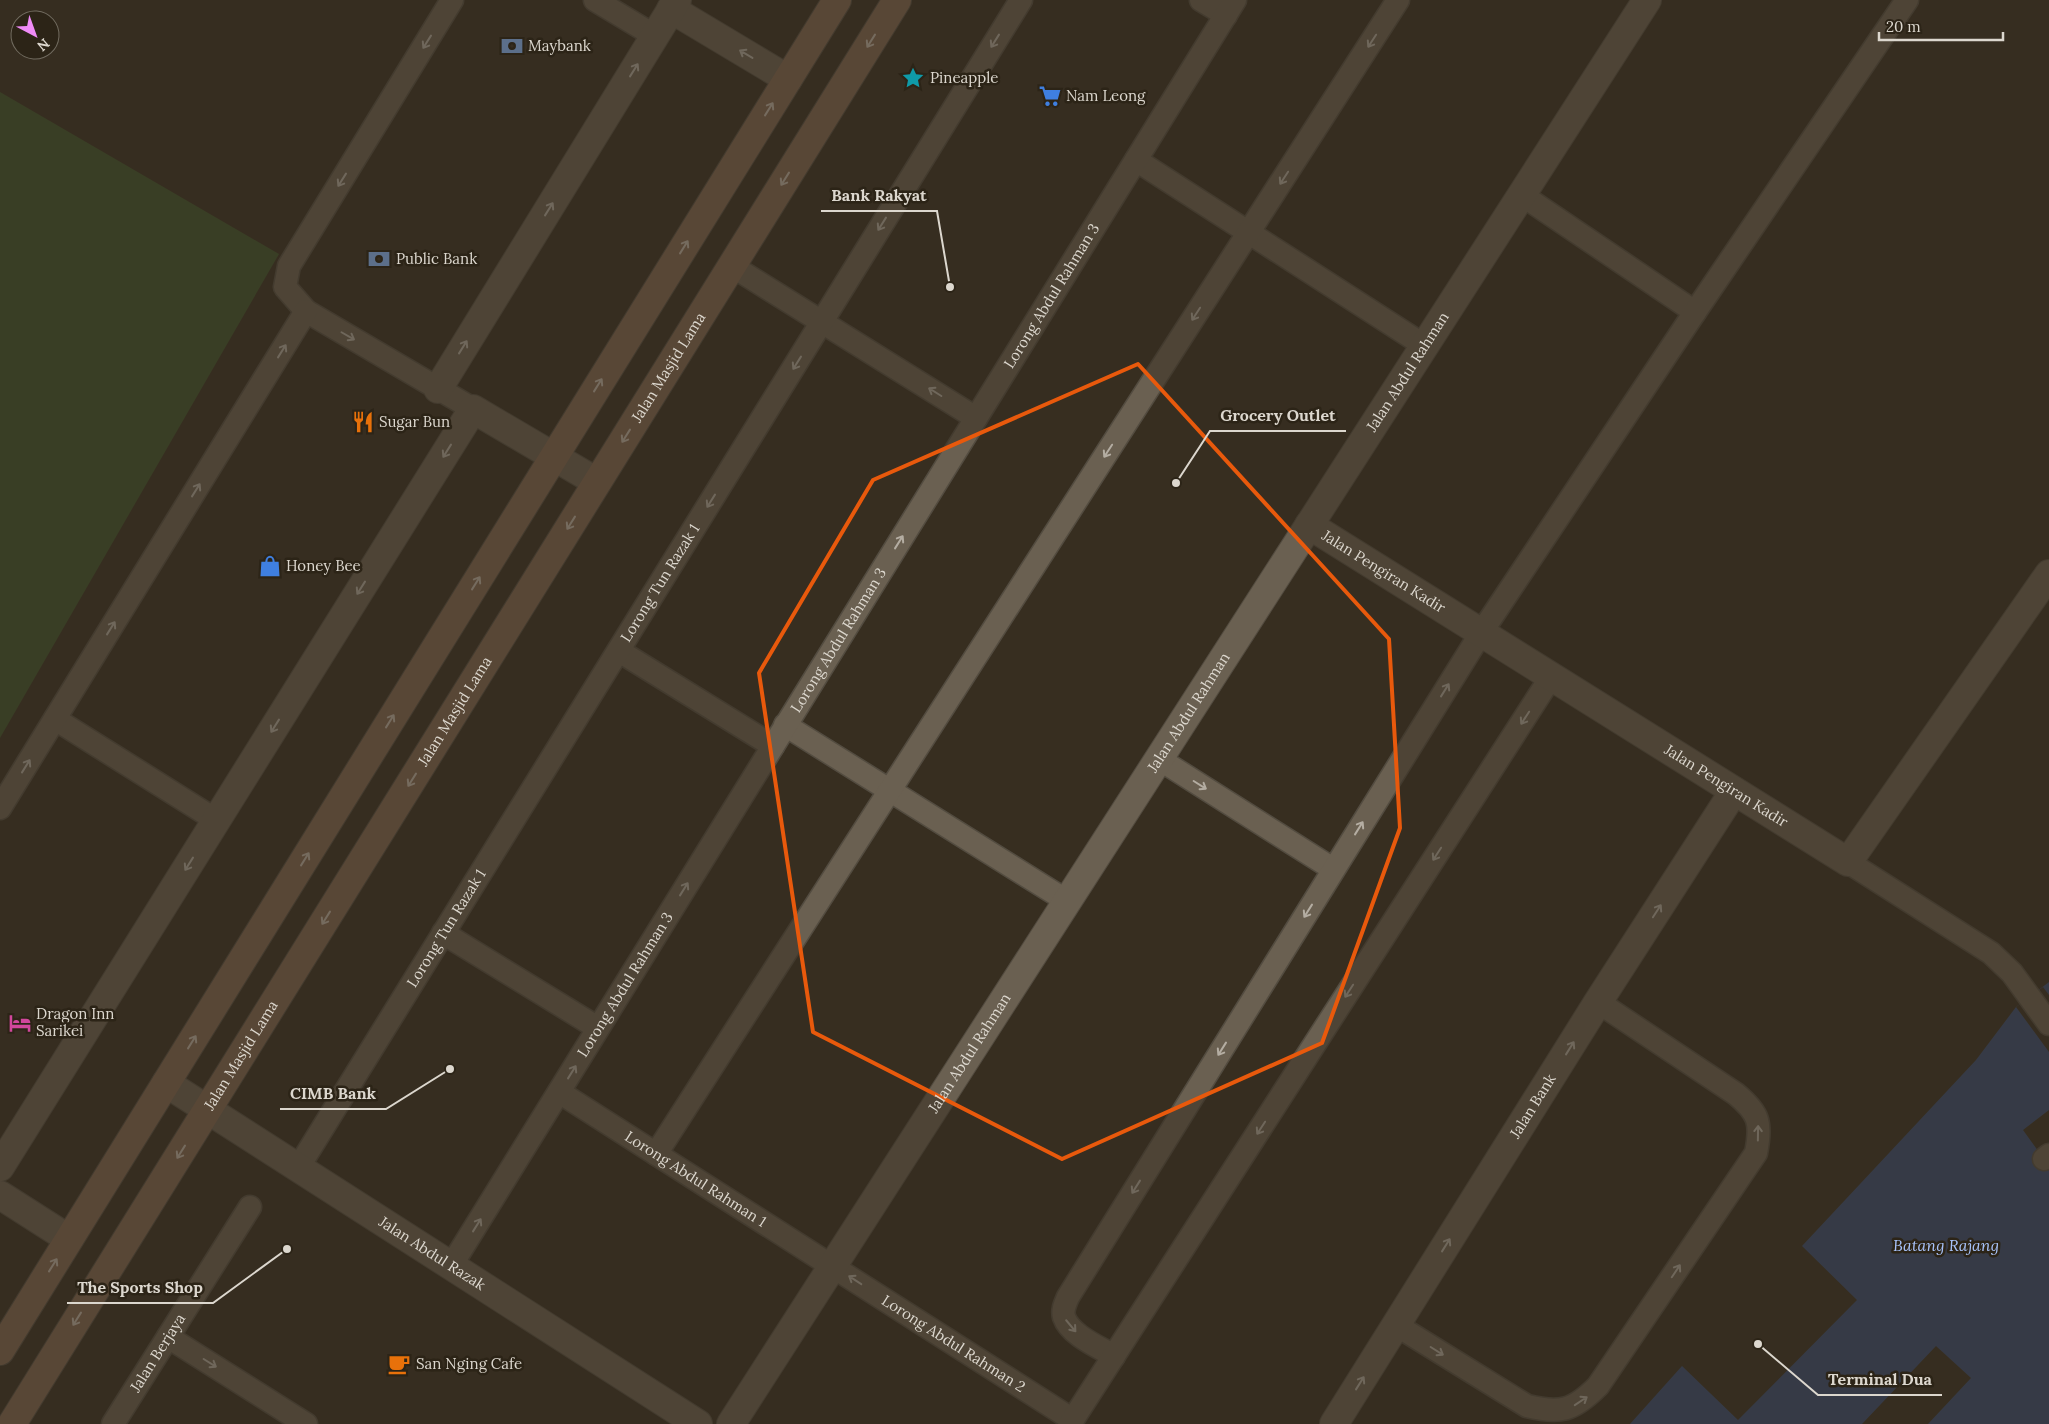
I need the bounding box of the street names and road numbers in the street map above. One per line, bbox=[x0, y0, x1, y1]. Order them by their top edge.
street label: Lorong Abdul Rahman 3 bbox=[999, 220, 1103, 372]
street label: Jalan Abdul Rahman bbox=[1361, 308, 1453, 436]
street label: Jalan Masjid Lama bbox=[626, 309, 710, 426]
street label: Lorong Tun Razak 1 bbox=[616, 520, 703, 645]
street label: Jalan Pengiran Kadir bbox=[1318, 525, 1450, 617]
street label: Lorong Abdul Rahman 3 bbox=[786, 564, 890, 716]
street label: Jalan Abdul Rahman bbox=[1142, 649, 1234, 776]
street label: Jalan Masjid Lama bbox=[413, 653, 496, 770]
street label: Jalan Pengiran Kadir bbox=[1660, 739, 1792, 831]
street label: Lorong Tun Razak 1 bbox=[402, 865, 490, 991]
street label: Lorong Abdul Rahman 3 bbox=[573, 908, 677, 1060]
street label: Jalan Abdul Rahman bbox=[923, 989, 1015, 1117]
street label: Jalan Masjid Lama bbox=[199, 997, 282, 1114]
street label: Jalan Bank bbox=[1505, 1070, 1560, 1142]
street label: Lorong Abdul Rahman 1 bbox=[622, 1127, 770, 1231]
street label: Jalan Abdul Razak bbox=[375, 1211, 489, 1294]
street label: Lorong Abdul Rahman 2 bbox=[878, 1291, 1029, 1396]
street label: Jalan Berjaya bbox=[125, 1310, 189, 1396]

